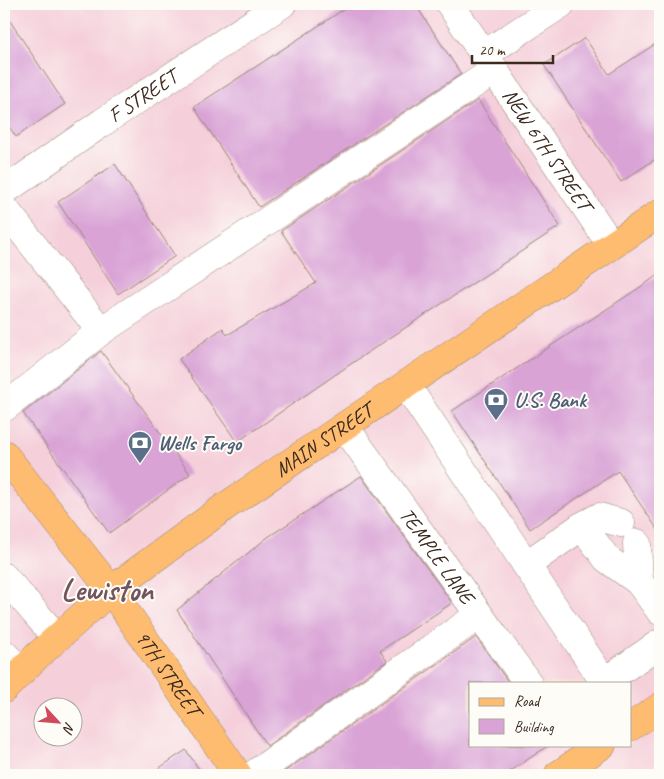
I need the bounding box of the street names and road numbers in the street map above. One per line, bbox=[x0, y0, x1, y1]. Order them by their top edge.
street label: F STREET bbox=[103, 61, 186, 128]
street label: NEW 6TH STREET bbox=[497, 83, 600, 220]
street label: MAIN STREET bbox=[270, 395, 382, 482]
street label: TEMPLE LANE bbox=[394, 503, 482, 611]
street label: 9TH STREET bbox=[130, 625, 210, 725]

